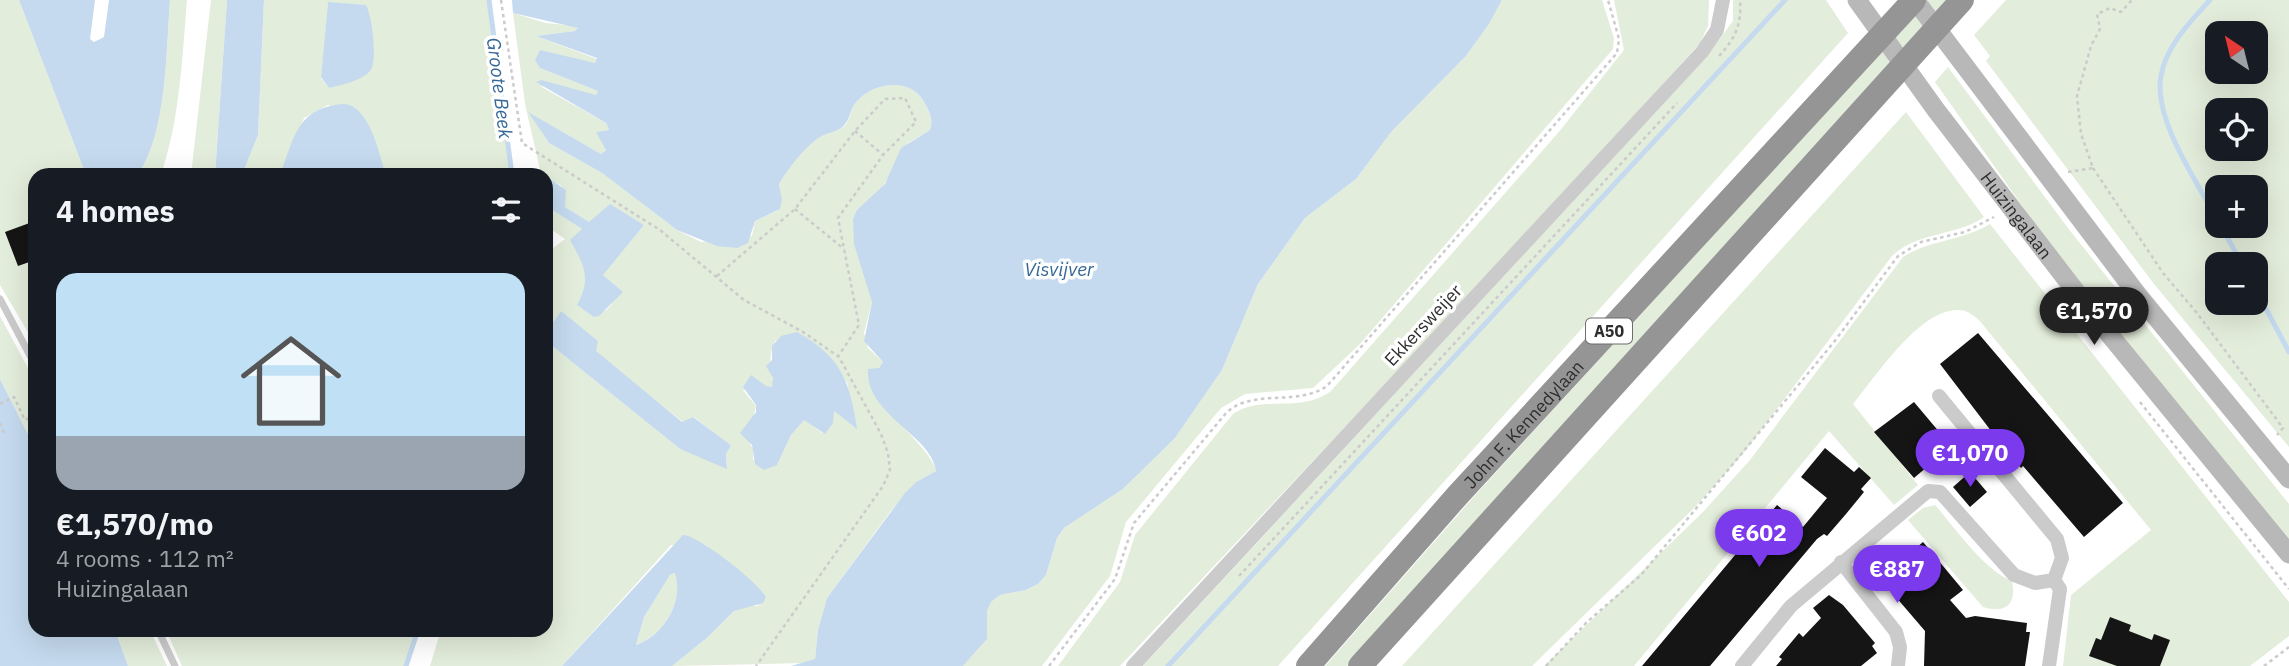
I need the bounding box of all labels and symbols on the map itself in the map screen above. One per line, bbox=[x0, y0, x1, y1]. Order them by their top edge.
north arrow bbox=[2205, 21, 2268, 84]
water label: Groote Beek bbox=[482, 36, 518, 141]
street label: Huizingalaan bbox=[1976, 167, 2058, 263]
water label: Visvijver bbox=[1024, 257, 1095, 281]
street label: Ekkersweijer bbox=[1379, 279, 1467, 371]
pin: €1,570 bbox=[2037, 288, 2151, 347]
road number: A50 bbox=[1586, 318, 1632, 344]
street label: John F. Kennedylaan bbox=[1458, 355, 1588, 493]
pin: €1,070 bbox=[1913, 430, 2027, 489]
pin: €602 bbox=[1718, 510, 1800, 569]
pin: €887 bbox=[1856, 546, 1938, 605]

